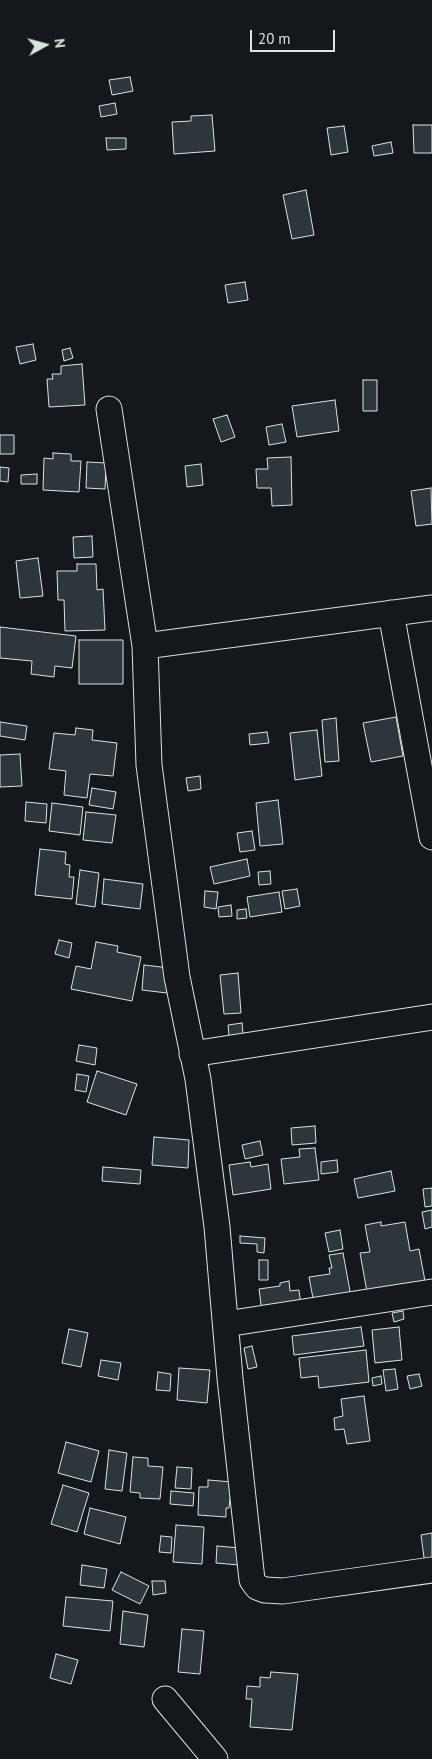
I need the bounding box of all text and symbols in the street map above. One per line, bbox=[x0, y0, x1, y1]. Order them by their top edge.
north arrow bbox=[20, 20, 70, 70]
scale bar bbox=[252, 20, 337, 52]
text: 20 m bbox=[258, 29, 291, 48]
text: N bbox=[50, 38, 69, 49]

